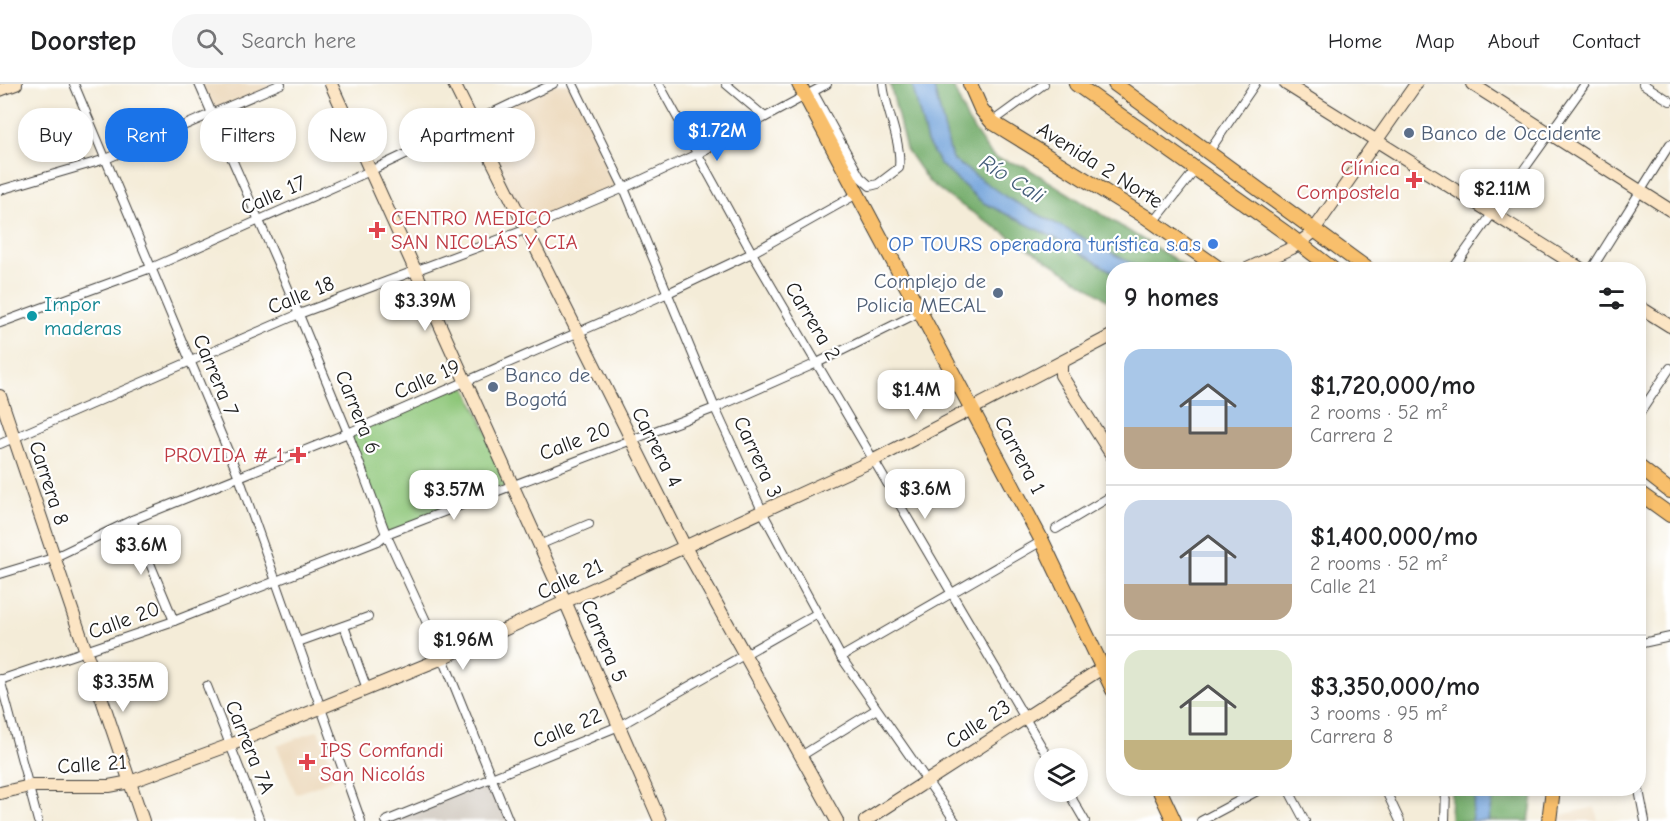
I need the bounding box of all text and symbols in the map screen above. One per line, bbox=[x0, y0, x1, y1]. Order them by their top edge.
search box bbox=[172, 14, 592, 68]
text: Doorstep bbox=[30, 25, 136, 57]
icon: search bbox=[193, 25, 226, 58]
text: Search here bbox=[241, 28, 356, 54]
text: Home bbox=[1328, 29, 1382, 53]
text: Map bbox=[1415, 29, 1455, 53]
text: About bbox=[1488, 29, 1539, 53]
text: Contact bbox=[1572, 29, 1640, 53]
chip: Buy bbox=[18, 108, 93, 162]
chip: Rent bbox=[105, 108, 188, 162]
chip: Filters bbox=[200, 108, 296, 162]
chip: New bbox=[308, 108, 387, 162]
chip: Apartment bbox=[399, 108, 535, 162]
pin: $1.72M bbox=[668, 111, 766, 162]
street label: Avenida 2 Norte bbox=[1033, 117, 1167, 213]
text: $1.72M bbox=[688, 119, 746, 142]
place label: Banco de Occidente bbox=[1421, 121, 1601, 145]
marker: Banco de Occidente bbox=[1402, 126, 1416, 140]
water label: Río Cali bbox=[975, 149, 1050, 210]
place label: Clínica Compostela bbox=[1296, 156, 1400, 204]
pin: $2.11M bbox=[1453, 169, 1551, 220]
street label: Calle 17 bbox=[237, 170, 309, 220]
marker: Clínica Compostela bbox=[1405, 171, 1423, 189]
text: $2.11M bbox=[1473, 177, 1531, 200]
place label: CENTRO MEDICO SAN NICOLÁS Y CIA bbox=[391, 206, 578, 254]
marker: CENTRO MEDICO SAN NICOLÁS Y CIA bbox=[368, 221, 386, 239]
place label: OP TOURS operadora turística s.a.s bbox=[888, 232, 1201, 256]
marker: OP TOURS operadora turística s.a.s bbox=[1206, 237, 1220, 251]
place label: Complejo de Policia MECAL bbox=[856, 269, 986, 317]
street label: Calle 18 bbox=[264, 271, 338, 319]
street label: Carrera 2 bbox=[780, 277, 846, 365]
pin: $3.39M bbox=[376, 281, 474, 332]
icon: filters bbox=[1595, 282, 1628, 315]
text: 9 homes bbox=[1124, 283, 1219, 313]
marker: Complejo de Policia MECAL bbox=[991, 286, 1005, 300]
text: $3.39M bbox=[394, 289, 456, 312]
place label: Impor maderas bbox=[44, 292, 121, 340]
marker: Impor maderas bbox=[25, 309, 39, 323]
street label: Carrera 7 bbox=[188, 331, 244, 419]
street label: Calle 19 bbox=[390, 354, 464, 404]
place label: Banco de Bogotá bbox=[505, 363, 590, 411]
street label: Carrera 6 bbox=[330, 367, 386, 457]
pin: $1.4M bbox=[874, 370, 958, 421]
text: $1,720,000/mo bbox=[1310, 371, 1475, 401]
icon: home bbox=[1172, 373, 1244, 445]
text: $1.4M bbox=[891, 378, 941, 401]
marker: Banco de Bogotá bbox=[486, 380, 500, 394]
text: 2 rooms · 52 m² bbox=[1310, 401, 1447, 424]
street label: Carrera 4 bbox=[627, 403, 687, 491]
street label: Carrera 1 bbox=[990, 412, 1050, 498]
street label: Carrera 3 bbox=[729, 413, 787, 501]
street label: Calle 20 bbox=[536, 416, 614, 466]
text: Carrera 2 bbox=[1310, 424, 1393, 447]
street label: Carrera 8 bbox=[24, 438, 74, 528]
place label: PROVIDA # 1 bbox=[164, 443, 284, 467]
marker: PROVIDA # 1 bbox=[289, 446, 307, 464]
pin: $3.6M bbox=[883, 469, 967, 520]
pin: $3.57M bbox=[405, 470, 503, 521]
text: $3.6M bbox=[899, 477, 951, 500]
text: $3.57M bbox=[423, 478, 485, 501]
text: $1,400,000/mo bbox=[1310, 522, 1478, 552]
icon: home bbox=[1172, 524, 1244, 596]
pin: $3.6M bbox=[99, 525, 183, 576]
text: $3.6M bbox=[115, 533, 167, 556]
text: 2 rooms · 52 m² bbox=[1310, 552, 1447, 575]
street label: Calle 21 bbox=[533, 553, 607, 605]
text: Calle 21 bbox=[1310, 575, 1376, 598]
street label: Calle 20 bbox=[85, 596, 163, 644]
street label: Carrera 5 bbox=[576, 596, 632, 686]
pin: $1.96M bbox=[414, 620, 512, 671]
text: $1.96M bbox=[433, 628, 493, 651]
pin: $3.35M bbox=[74, 662, 172, 713]
text: $3.35M bbox=[92, 670, 154, 693]
text: $3,350,000/mo bbox=[1310, 672, 1480, 702]
icon: home bbox=[1172, 674, 1244, 746]
street label: Calle 23 bbox=[941, 694, 1015, 754]
street label: Carrera 7A bbox=[220, 697, 280, 797]
text: 3 rooms · 95 m² bbox=[1310, 702, 1447, 725]
street label: Calle 22 bbox=[529, 703, 605, 753]
text: Carrera 8 bbox=[1310, 725, 1393, 748]
place label: IPS Comfandi San Nicolás bbox=[320, 738, 444, 786]
map controls bbox=[1034, 748, 1088, 802]
button: layers bbox=[1034, 748, 1088, 802]
street label: Calle 21 bbox=[56, 750, 128, 778]
marker: IPS Comfandi San Nicolás bbox=[298, 753, 316, 771]

